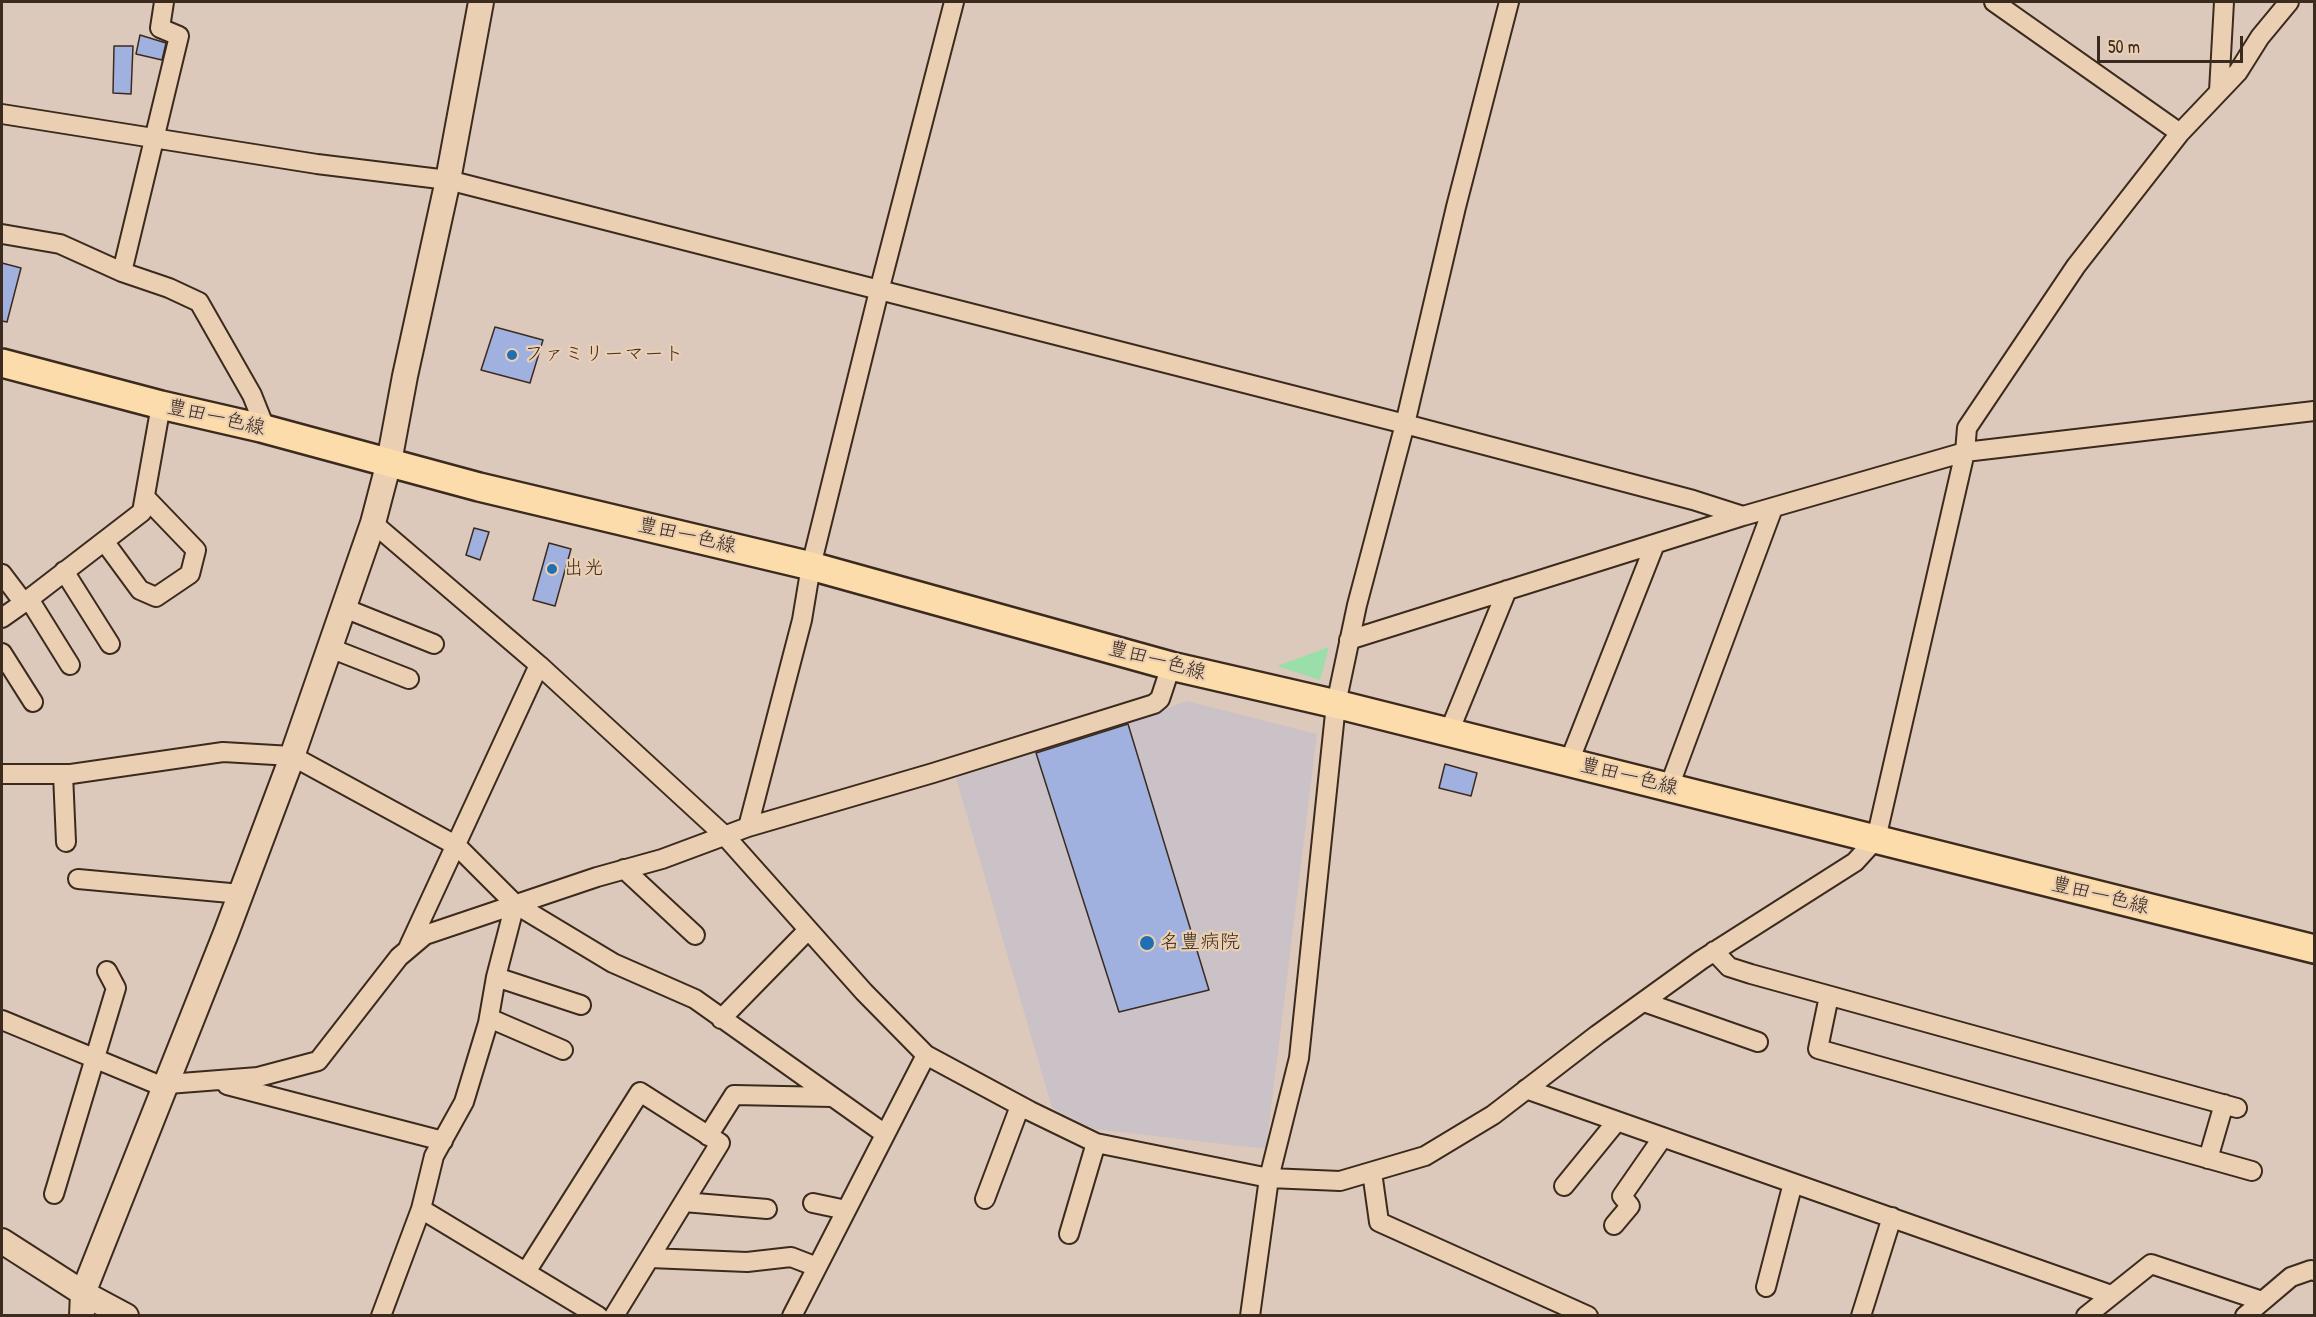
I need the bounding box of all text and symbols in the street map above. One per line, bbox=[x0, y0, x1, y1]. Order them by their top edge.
scale bar bbox=[2100, 24, 2246, 62]
text: 50 m bbox=[2108, 34, 2140, 59]
place label: ファミリーマート bbox=[524, 343, 684, 367]
marker: ファミリーマート bbox=[505, 348, 519, 362]
street label: 豊田一色線 bbox=[165, 395, 267, 441]
street label: 豊田一色線 bbox=[636, 513, 738, 559]
place label: 出光 bbox=[564, 557, 604, 581]
marker: 出光 bbox=[545, 562, 559, 576]
street label: 豊田一色線 bbox=[1106, 636, 1208, 686]
street label: 豊田一色線 bbox=[1578, 753, 1680, 801]
street label: 豊田一色線 bbox=[2049, 872, 2151, 920]
place label: 名豊病院 bbox=[1160, 931, 1240, 955]
marker: 名豊病院 bbox=[1138, 934, 1156, 952]

